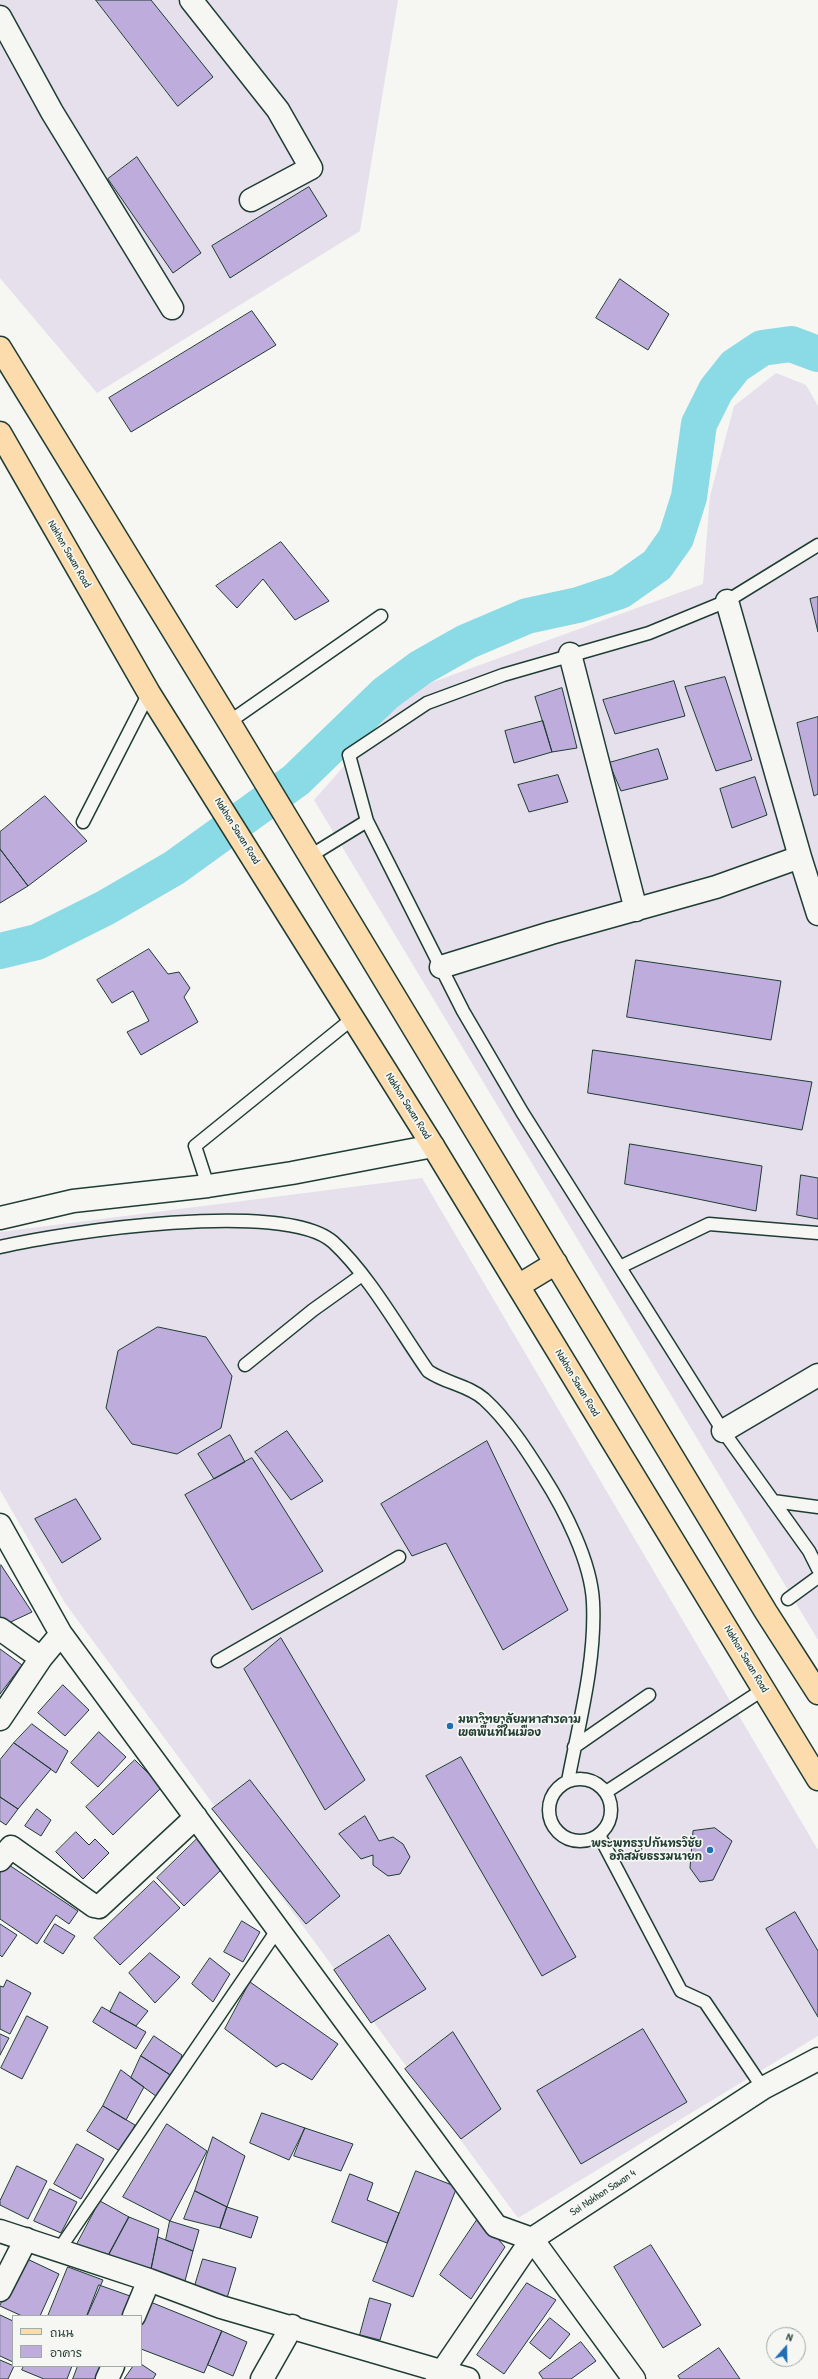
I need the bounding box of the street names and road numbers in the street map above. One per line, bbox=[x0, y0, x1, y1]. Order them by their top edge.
street label: Nakhon Sawan Road bbox=[44, 518, 94, 590]
street label: Nakhon Sawan Road bbox=[211, 795, 263, 867]
street label: Nakhon Sawan Road bbox=[382, 1070, 434, 1142]
street label: Nakhon Sawan Road bbox=[552, 1347, 602, 1419]
street label: Nakhon Sawan Road bbox=[721, 1623, 771, 1695]
street label: Soi Nakhon Sawan 4 bbox=[567, 2167, 639, 2219]

